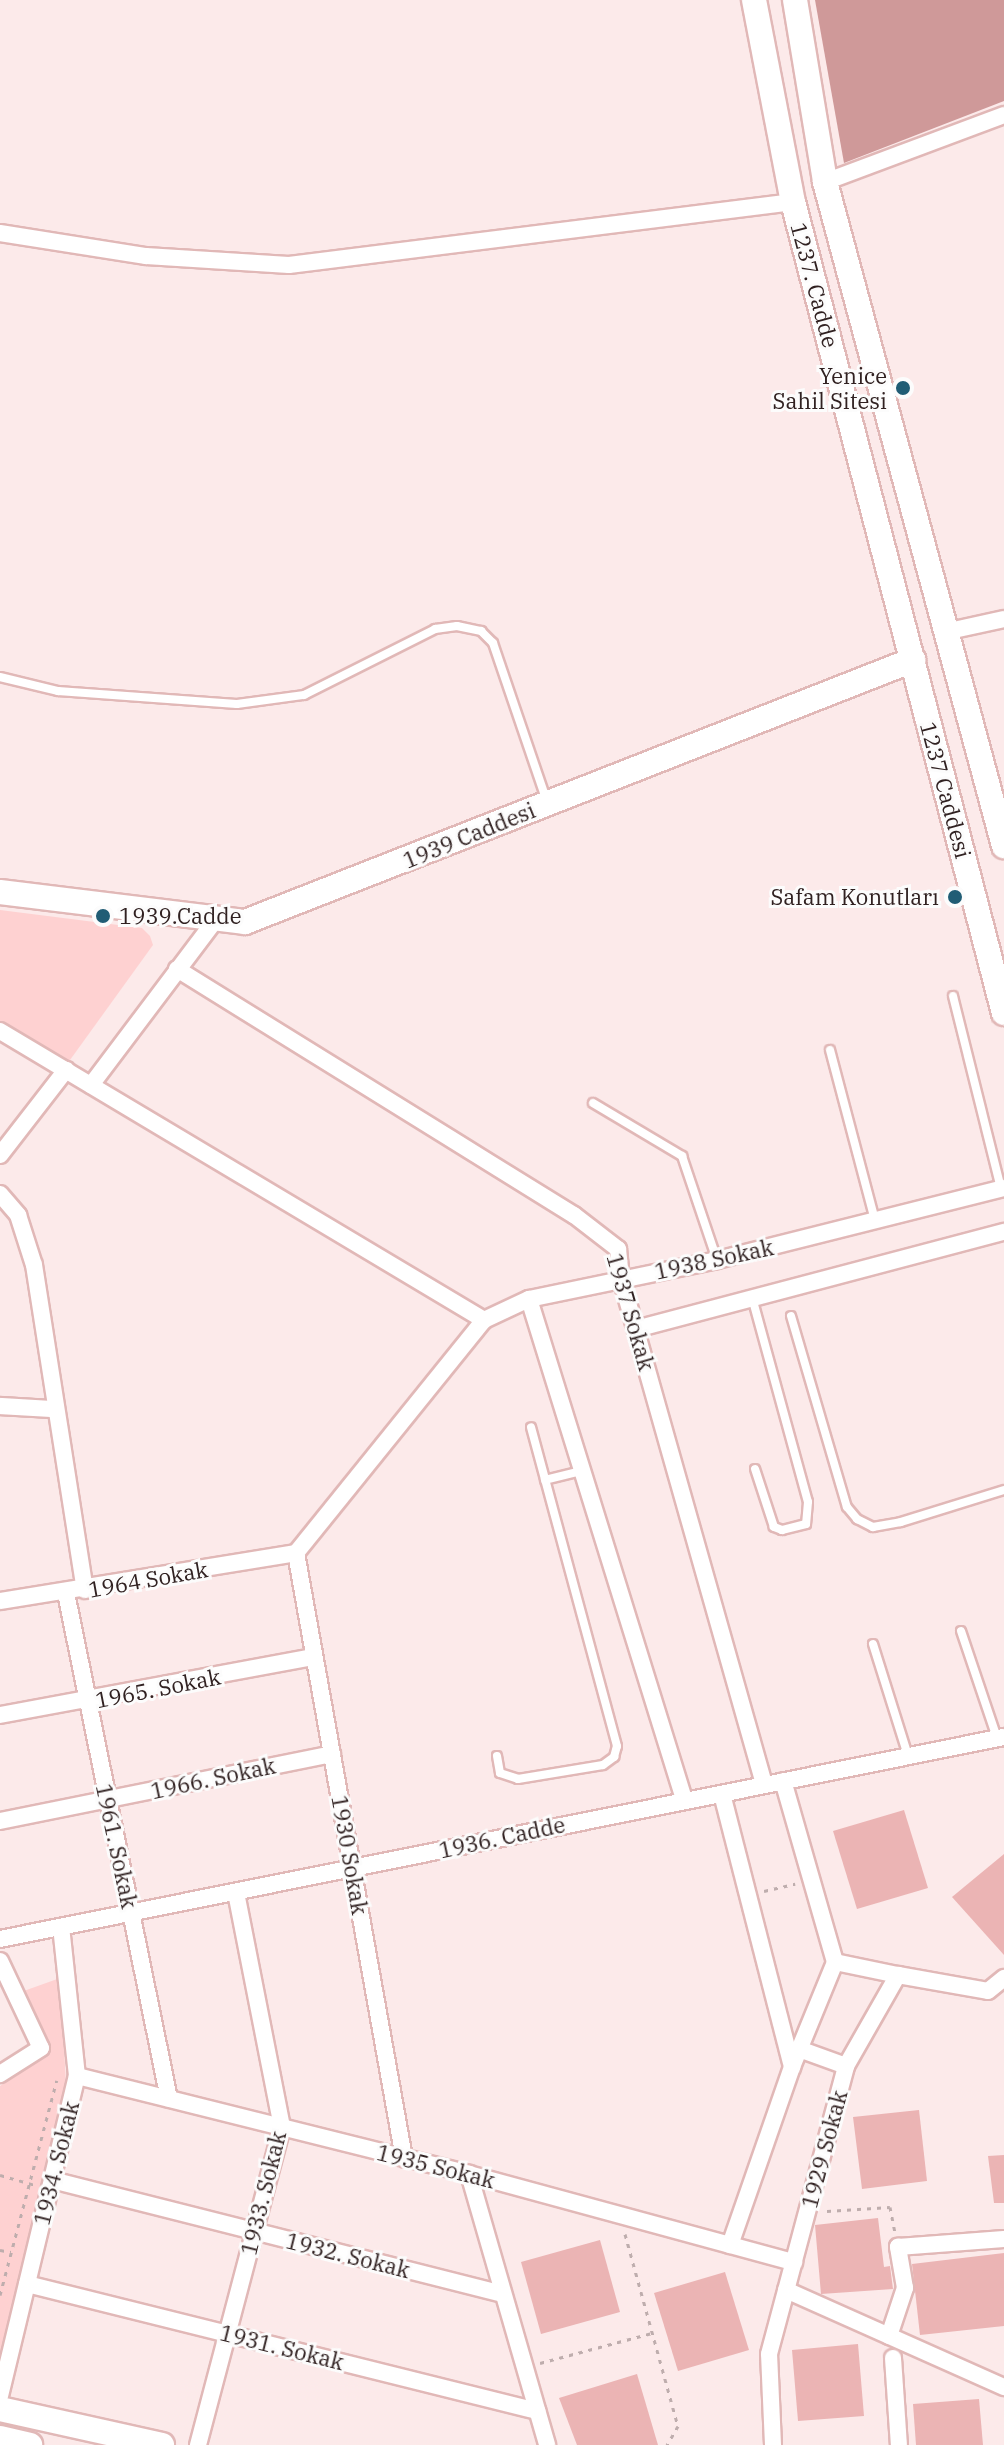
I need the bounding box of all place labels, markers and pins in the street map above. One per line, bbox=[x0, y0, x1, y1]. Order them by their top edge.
place label: Yenice Sahil Sitesi bbox=[773, 362, 887, 414]
marker: Yenice Sahil Sitesi bbox=[894, 379, 912, 397]
place label: Safam Konutları bbox=[770, 884, 939, 910]
marker: Safam Konutları bbox=[946, 888, 964, 906]
place label: 1939.Cadde bbox=[119, 903, 242, 929]
marker: 1939.Cadde bbox=[94, 907, 112, 925]

